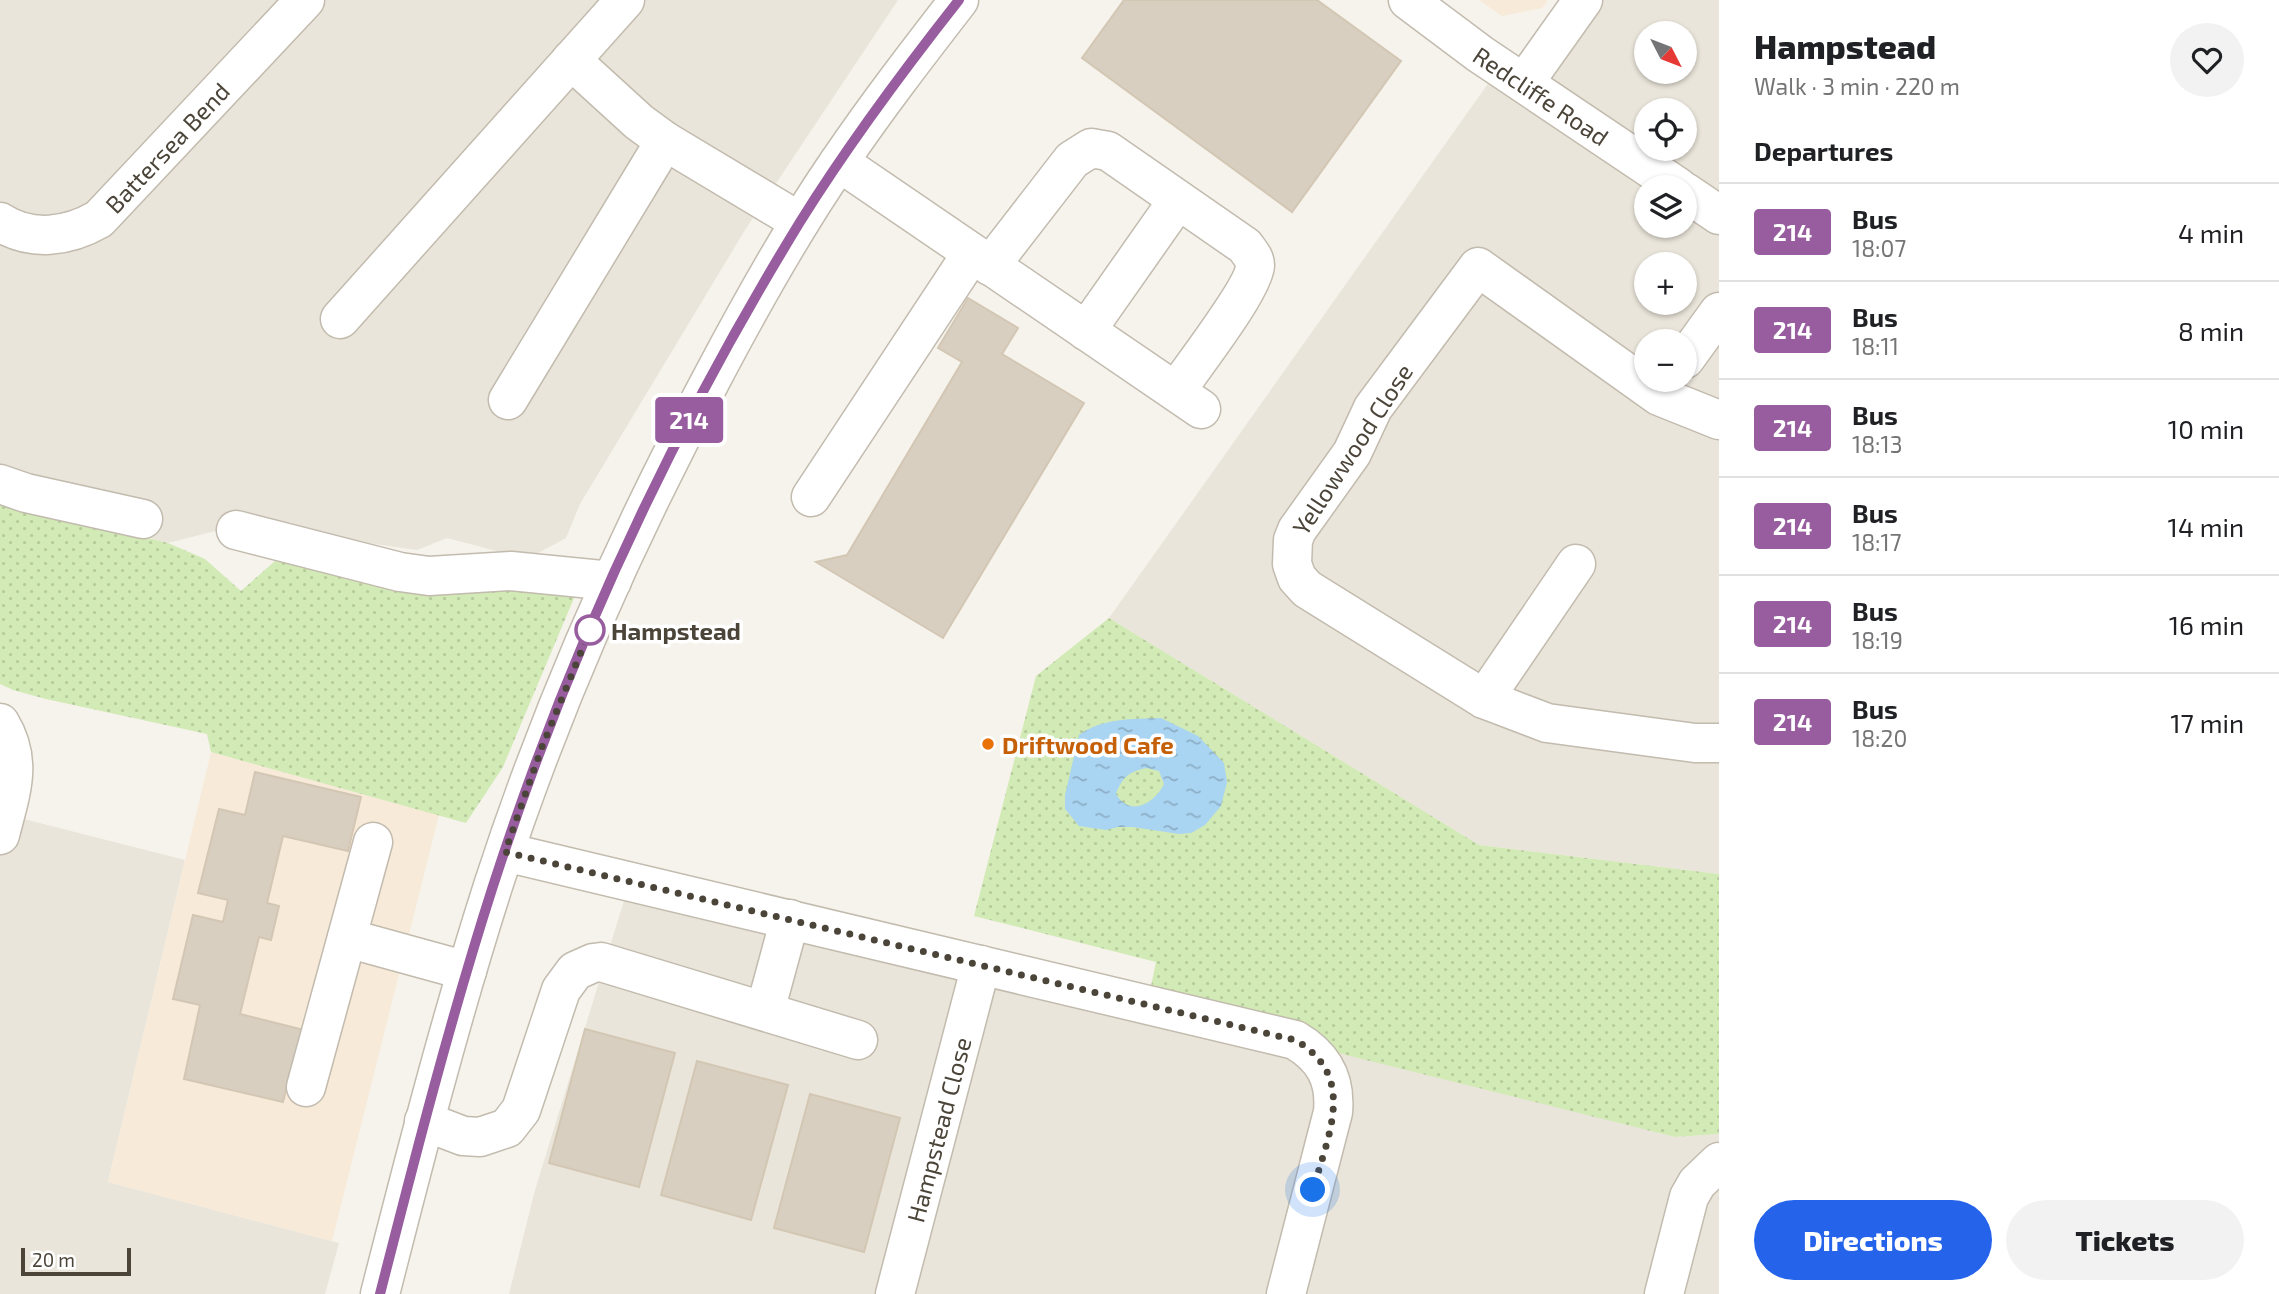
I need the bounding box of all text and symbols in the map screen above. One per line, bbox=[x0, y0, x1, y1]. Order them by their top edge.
north arrow bbox=[1634, 21, 1698, 84]
map controls bbox=[1634, 21, 1697, 392]
button: heart bbox=[2170, 23, 2244, 97]
text: Hampstead bbox=[1754, 26, 1936, 66]
street label: Redcliffe Road bbox=[1468, 40, 1615, 151]
text: Walk · 3 min · 220 m bbox=[1754, 72, 1960, 100]
street label: Battersea Bend bbox=[98, 76, 235, 218]
button: locate bbox=[1634, 98, 1697, 161]
text: Departures bbox=[1754, 135, 1893, 166]
button: layers bbox=[1634, 175, 1697, 238]
text: Bus bbox=[1852, 203, 1898, 234]
text: 214 bbox=[1773, 217, 1812, 246]
text: 4 min bbox=[2178, 217, 2244, 248]
text: 18:07 bbox=[1852, 234, 1906, 262]
button: + bbox=[1634, 252, 1697, 315]
text: Bus bbox=[1852, 301, 1898, 332]
text: 214 bbox=[1773, 315, 1812, 344]
text: 8 min bbox=[2178, 315, 2244, 346]
button: − bbox=[1634, 329, 1697, 392]
text: 18:11 bbox=[1852, 332, 1899, 360]
street label: Yellowwood Close bbox=[1286, 358, 1418, 540]
line badge: 214 bbox=[649, 397, 729, 443]
text: Bus bbox=[1852, 399, 1898, 430]
text: 214 bbox=[669, 405, 709, 434]
text: 214 bbox=[1773, 413, 1812, 442]
text: 10 min bbox=[2168, 413, 2244, 444]
text: 18:13 bbox=[1852, 430, 1903, 458]
text: Bus bbox=[1852, 497, 1898, 528]
text: 214 bbox=[1773, 511, 1812, 540]
text: 14 min bbox=[2168, 511, 2244, 542]
text: 18:17 bbox=[1852, 528, 1901, 556]
text: Bus bbox=[1852, 595, 1898, 626]
text: 214 bbox=[1773, 609, 1812, 638]
text: 16 min bbox=[2169, 609, 2244, 640]
marker: Hampstead bbox=[575, 615, 605, 645]
place label: Hampstead bbox=[611, 616, 741, 645]
text: 18:19 bbox=[1852, 626, 1903, 654]
text: Bus bbox=[1852, 693, 1898, 724]
text: 214 bbox=[1773, 707, 1812, 736]
text: 17 min bbox=[2170, 707, 2244, 738]
text: 18:20 bbox=[1852, 724, 1907, 752]
place label: Driftwood Cafe bbox=[1002, 730, 1174, 759]
marker: Driftwood Cafe bbox=[980, 736, 996, 752]
street label: Hampstead Close bbox=[900, 1034, 976, 1225]
your location bbox=[1295, 1172, 1330, 1207]
button: Directions bbox=[1754, 1200, 1992, 1280]
button: Tickets bbox=[2006, 1200, 2244, 1280]
scale bar bbox=[21, 1245, 131, 1277]
text: 20 m bbox=[32, 1248, 75, 1271]

